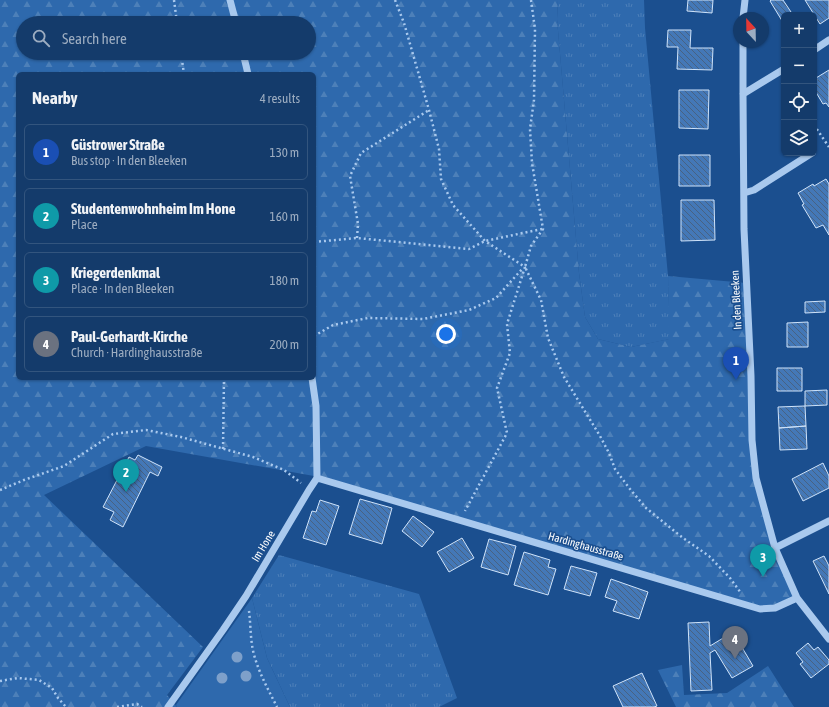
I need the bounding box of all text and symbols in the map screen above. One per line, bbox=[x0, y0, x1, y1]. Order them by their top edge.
north arrow bbox=[733, 12, 769, 48]
map controls bbox=[781, 12, 817, 156]
button: + bbox=[781, 12, 817, 48]
search box bbox=[16, 16, 316, 60]
icon: search bbox=[30, 27, 52, 49]
text: Search here bbox=[62, 30, 127, 47]
button: − bbox=[781, 48, 817, 84]
button: locate bbox=[781, 84, 817, 120]
text: Nearby bbox=[32, 88, 78, 108]
text: 4 results bbox=[260, 91, 300, 106]
button: layers bbox=[781, 120, 817, 156]
text: Güstrower Straße bbox=[71, 136, 165, 153]
text: 1 bbox=[43, 145, 49, 160]
text: 130 m bbox=[270, 145, 299, 160]
text: Bus stop · In den Bleeken bbox=[71, 153, 187, 168]
text: Studentenwohnheim Im Hone bbox=[71, 200, 236, 217]
text: 2 bbox=[43, 209, 49, 224]
text: 160 m bbox=[270, 209, 299, 224]
text: Place bbox=[71, 217, 98, 232]
text: Kriegerdenkmal bbox=[71, 264, 160, 281]
street label: In den Bleeken bbox=[728, 270, 744, 330]
text: 3 bbox=[43, 273, 49, 288]
text: 180 m bbox=[270, 273, 299, 288]
text: Place · In den Bleeken bbox=[71, 281, 174, 296]
your location bbox=[436, 324, 456, 344]
text: Paul-Gerhardt-Kirche bbox=[71, 328, 188, 345]
text: 4 bbox=[43, 337, 49, 352]
text: 200 m bbox=[270, 337, 299, 352]
text: Church · Hardinghausstraße bbox=[71, 345, 202, 360]
pin: 1 bbox=[723, 347, 749, 380]
pin: 2 bbox=[113, 459, 139, 492]
street label: Im Hone bbox=[249, 528, 277, 564]
street label: Hardinghausstraße bbox=[547, 530, 625, 562]
pin: 3 bbox=[750, 544, 776, 577]
pin: 4 bbox=[722, 626, 748, 659]

